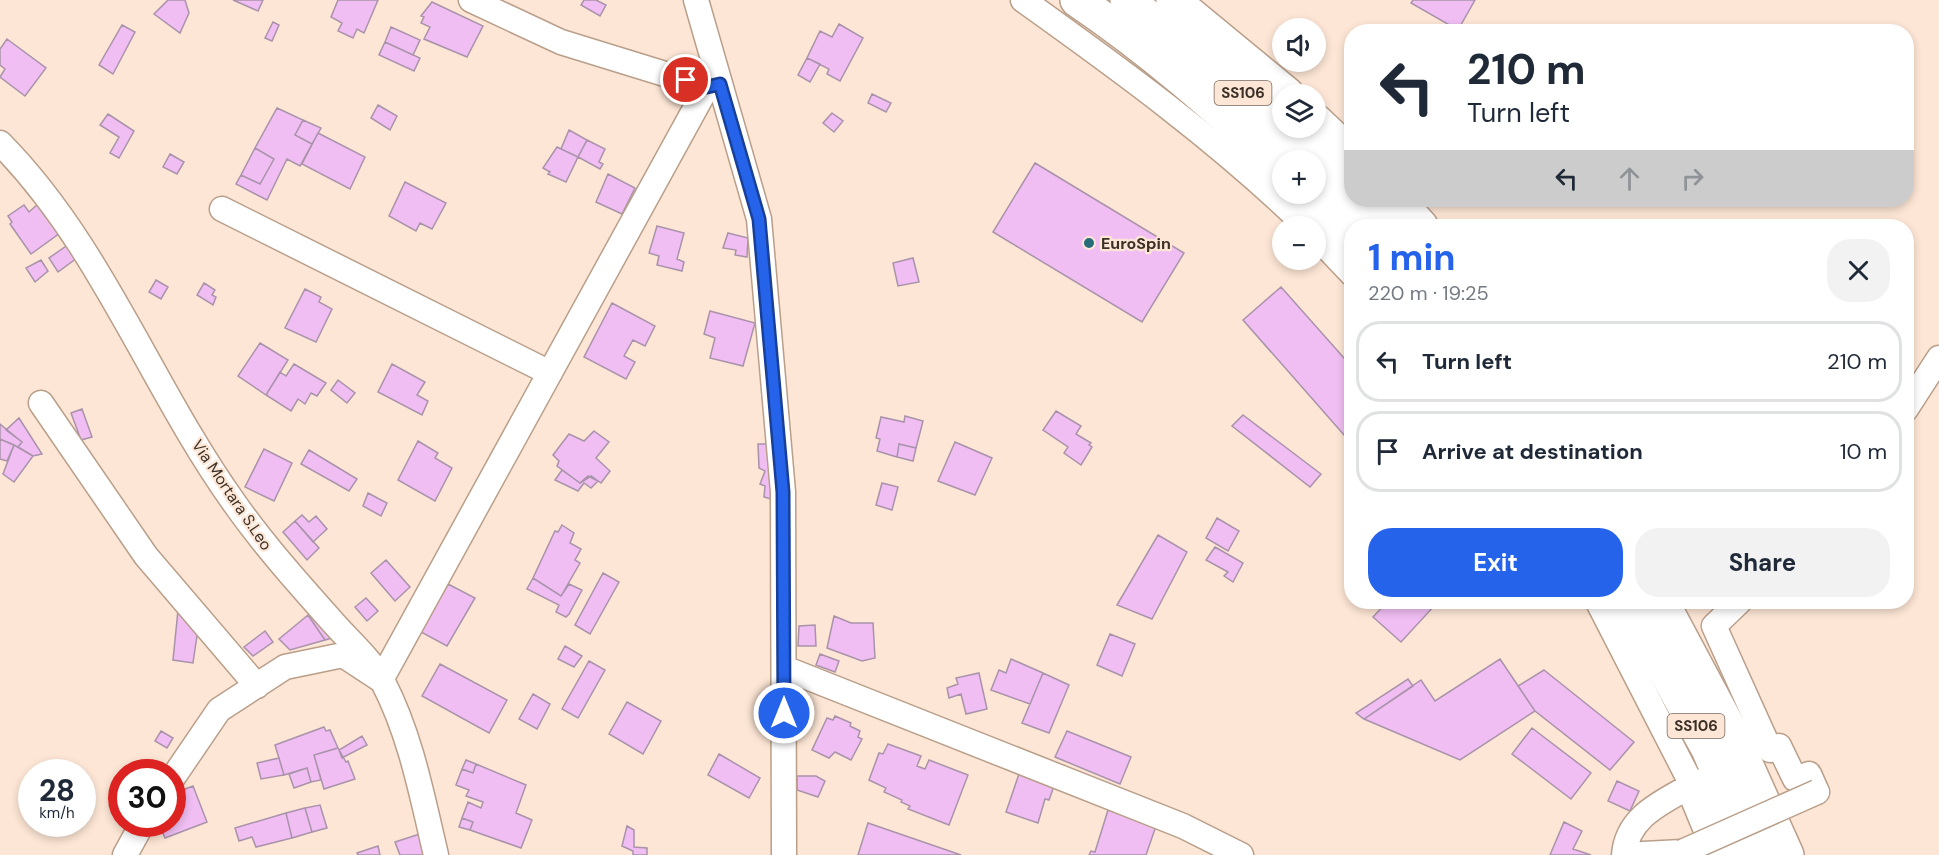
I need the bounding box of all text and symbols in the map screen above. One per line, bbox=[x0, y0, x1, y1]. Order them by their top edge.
map controls bbox=[1272, 18, 1326, 270]
button: sound bbox=[1272, 18, 1326, 72]
text: 210 m bbox=[1467, 42, 1585, 97]
icon: left bbox=[1368, 48, 1446, 126]
pin bbox=[660, 54, 711, 105]
icon: arrive bbox=[669, 63, 702, 96]
road number: SS106 bbox=[1214, 81, 1272, 105]
button: layers bbox=[1272, 84, 1326, 138]
text: Turn left bbox=[1467, 95, 1570, 130]
button: + bbox=[1272, 150, 1326, 204]
icon: left bbox=[1550, 162, 1583, 195]
icon: ahead bbox=[1613, 162, 1646, 195]
icon: right bbox=[1676, 162, 1709, 195]
button: − bbox=[1272, 216, 1326, 270]
place label: EuroSpin bbox=[1101, 233, 1171, 254]
text: 1 min bbox=[1368, 234, 1456, 281]
marker: EuroSpin bbox=[1082, 236, 1096, 250]
button: close bbox=[1827, 239, 1890, 302]
text: 220 m · 19:25 bbox=[1368, 280, 1489, 306]
icon: left bbox=[1371, 345, 1404, 378]
text: Turn left bbox=[1422, 347, 1512, 376]
text: 210 m bbox=[1827, 347, 1887, 376]
icon: arrive bbox=[1371, 435, 1404, 468]
street label: Via Mortara S.Leo bbox=[187, 436, 277, 554]
text: Arrive at destination bbox=[1422, 437, 1643, 466]
text: 10 m bbox=[1840, 437, 1887, 466]
button: Exit bbox=[1368, 528, 1623, 597]
button: Share bbox=[1635, 528, 1890, 597]
position arrow bbox=[752, 681, 816, 745]
road number: SS106 bbox=[1668, 714, 1724, 738]
speed limit sign: 30 bbox=[108, 759, 186, 837]
text: 28 bbox=[39, 771, 75, 810]
text: km/h bbox=[39, 803, 75, 823]

